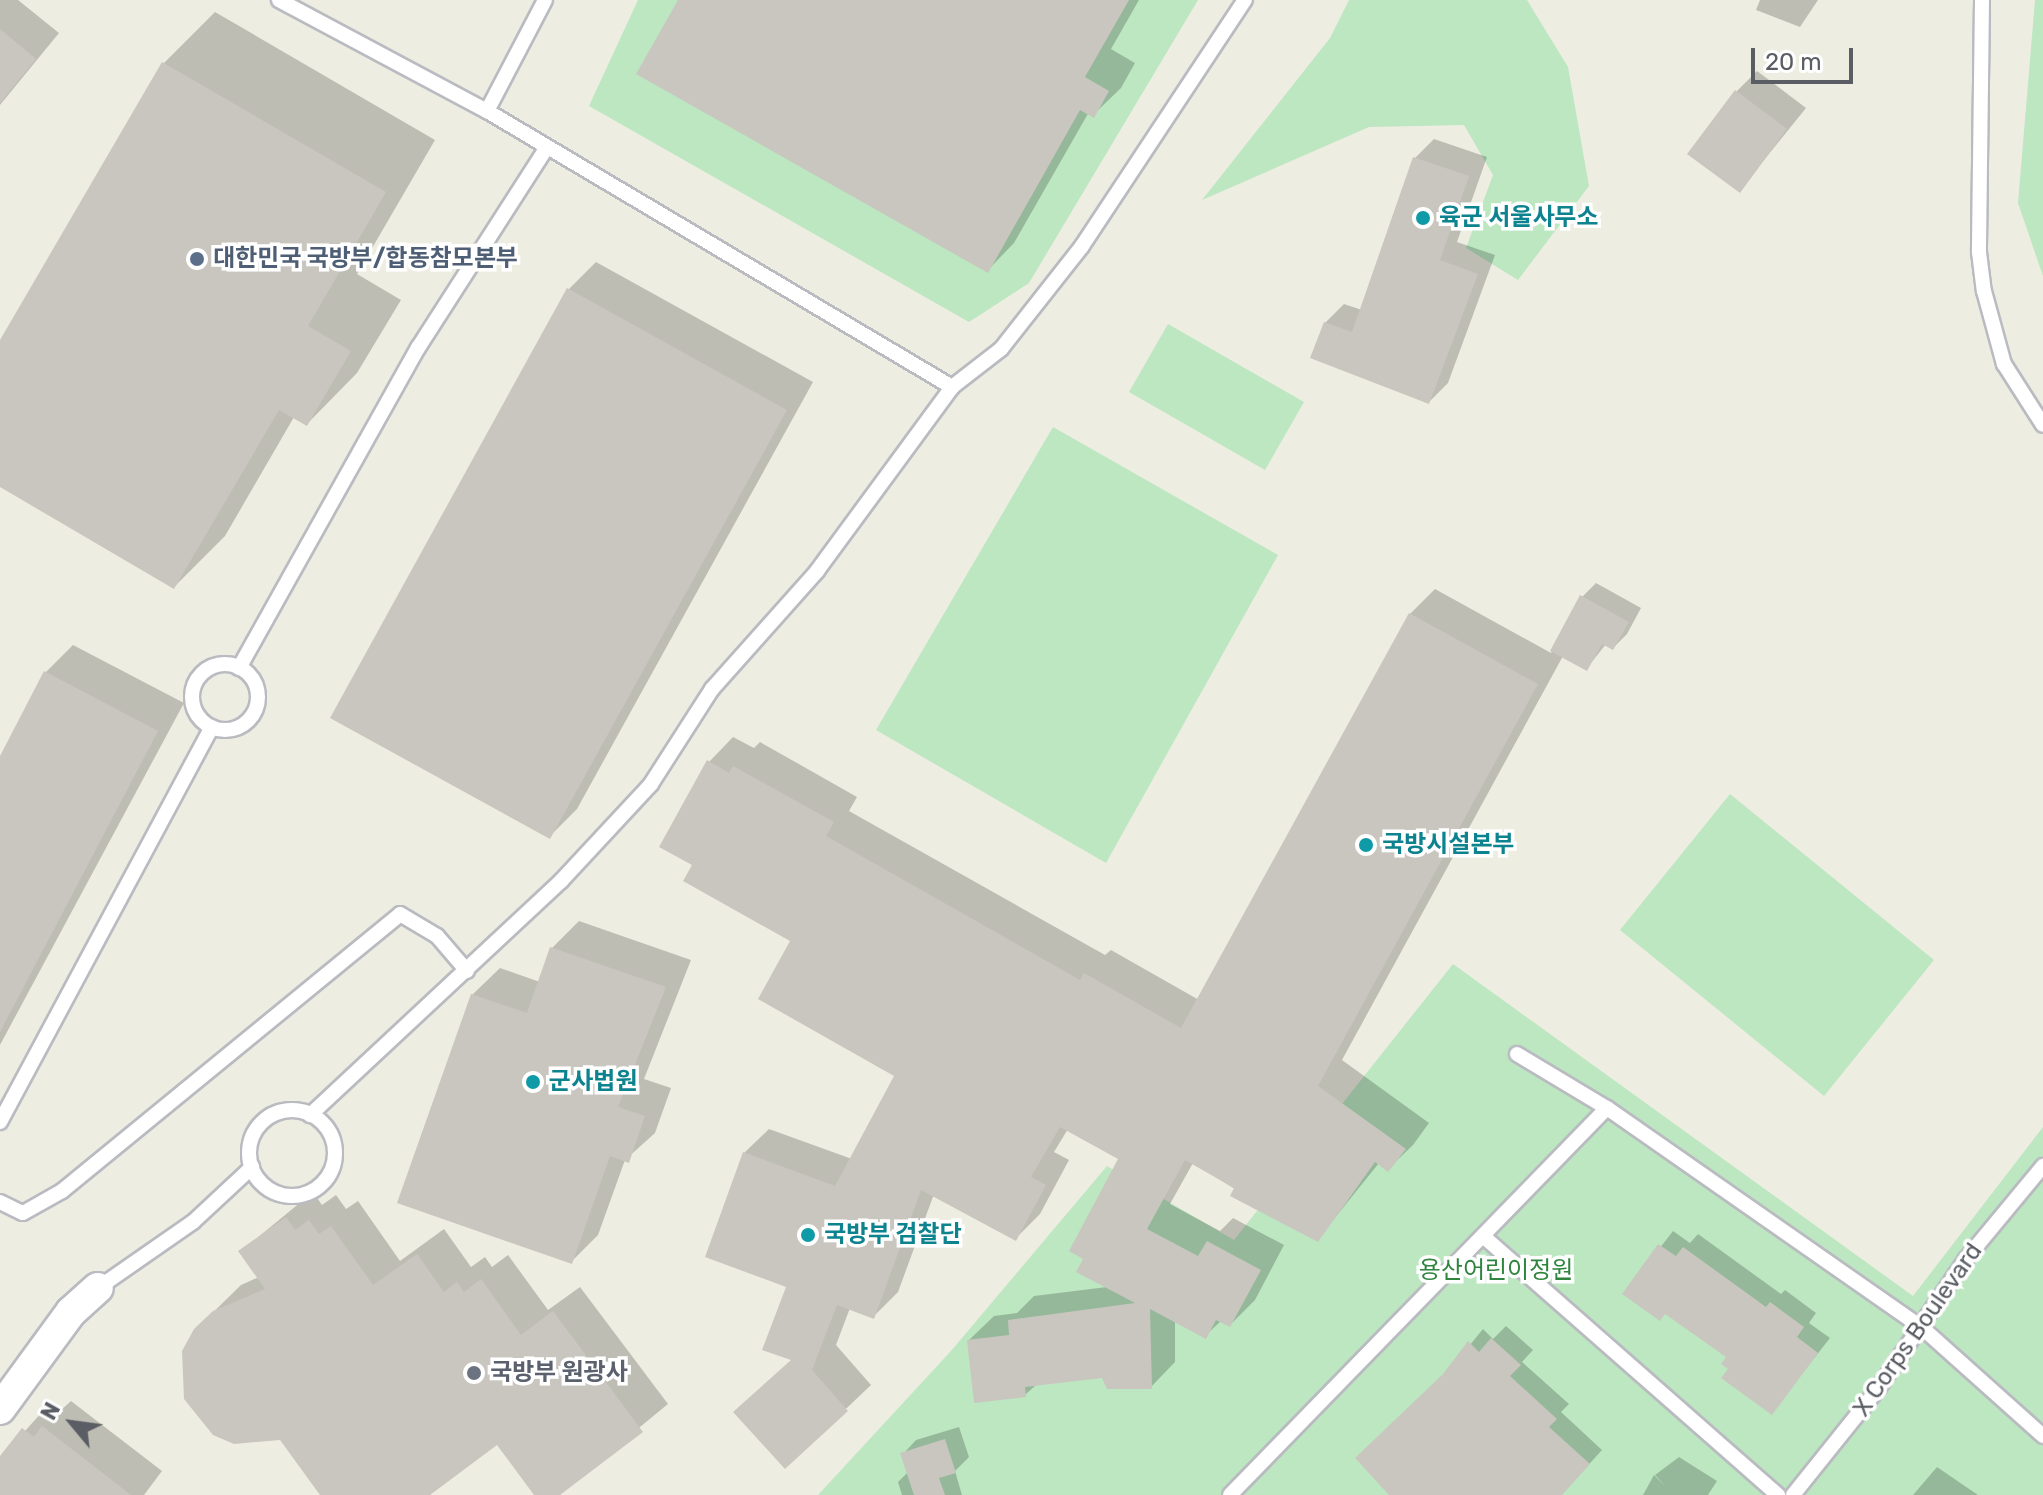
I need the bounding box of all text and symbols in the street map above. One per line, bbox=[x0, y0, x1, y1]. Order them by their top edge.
scale bar bbox=[1755, 32, 1857, 82]
text: 20 m bbox=[1765, 48, 1822, 76]
place label: 육군 서울사무소 bbox=[1439, 204, 1599, 232]
marker: 육군 서울사무소 bbox=[1414, 209, 1432, 227]
place label: 대한민국 국방부/합동참모본부 bbox=[213, 245, 518, 273]
marker: 대한민국 국방부/합동참모본부 bbox=[188, 250, 206, 268]
place label: 국방시설본부 bbox=[1382, 831, 1514, 859]
marker: 국방시설본부 bbox=[1357, 836, 1375, 854]
place label: 군사법원 bbox=[549, 1068, 637, 1096]
marker: 군사법원 bbox=[524, 1073, 542, 1091]
place label: 국방부 검찰단 bbox=[824, 1221, 962, 1249]
marker: 국방부 검찰단 bbox=[799, 1226, 817, 1244]
street label: X Corps Boulevard bbox=[1848, 1238, 1988, 1422]
park label: 용산어린이정원 bbox=[1419, 1257, 1573, 1285]
place label: 국방부 원광사 bbox=[490, 1359, 628, 1387]
marker: 국방부 원광사 bbox=[465, 1364, 483, 1382]
north arrow bbox=[32, 1383, 112, 1463]
text: N bbox=[35, 1398, 66, 1425]

